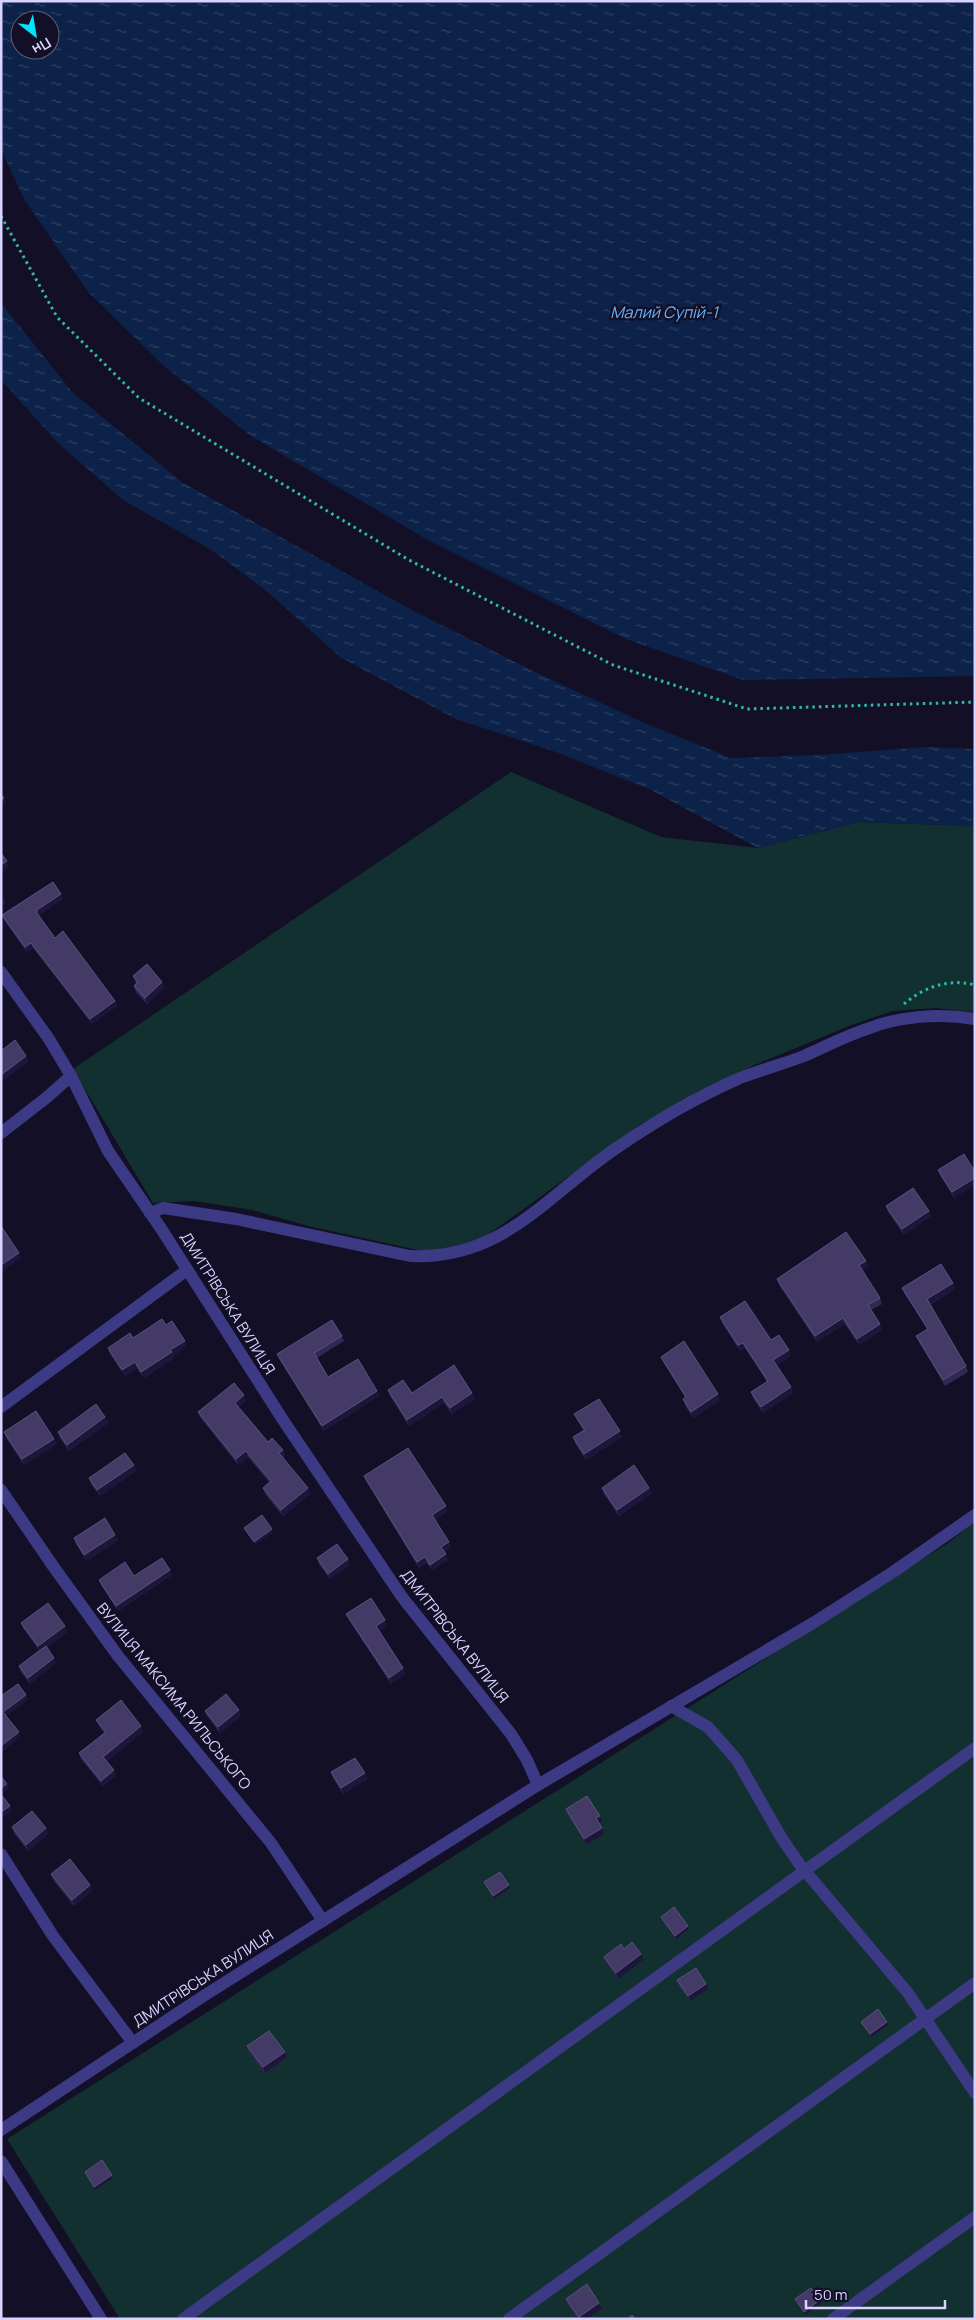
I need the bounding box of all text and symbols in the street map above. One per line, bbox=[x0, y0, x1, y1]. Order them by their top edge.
north arrow bbox=[10, 10, 60, 60]
text: Пн bbox=[29, 34, 55, 60]
water label: Малий Супій-1 bbox=[610, 301, 720, 323]
street label: ДМИТРІВСЬКА ВУЛИЦЯ bbox=[176, 1228, 280, 1378]
street label: ДМИТРІВСЬКА ВУЛИЦЯ bbox=[396, 1565, 514, 1707]
street label: ВУЛИЦЯ МАКСИМА РИЛЬСЬКОГО bbox=[92, 1598, 256, 1794]
street label: ДМИТРІВСЬКА ВУЛИЦЯ bbox=[129, 1925, 277, 2031]
scale bar bbox=[806, 2278, 945, 2310]
text: 50 m bbox=[814, 2284, 848, 2305]

